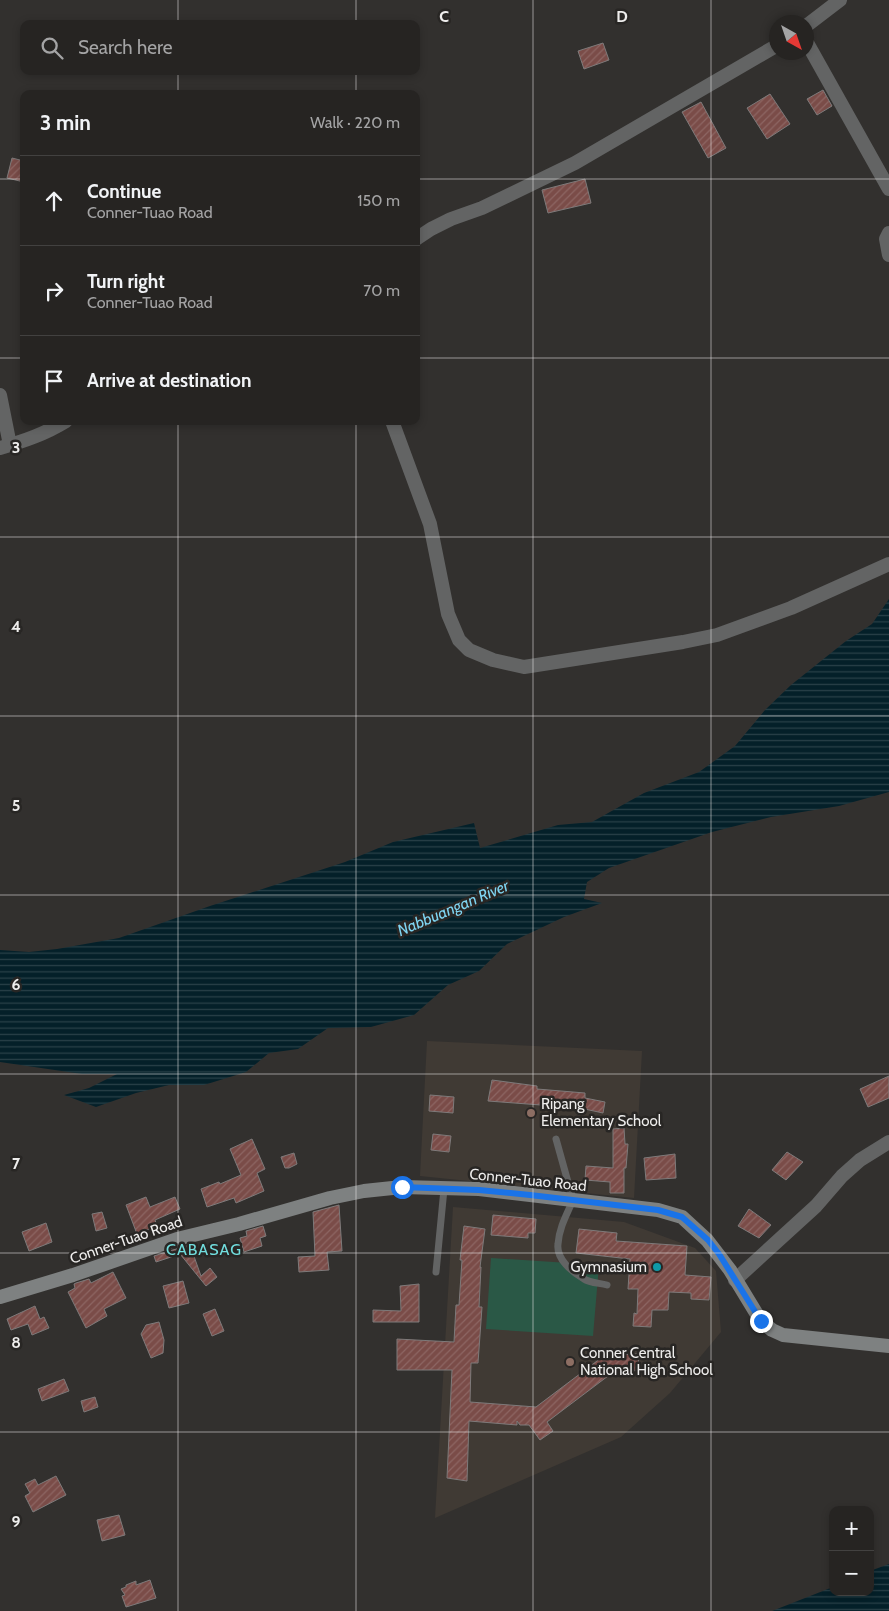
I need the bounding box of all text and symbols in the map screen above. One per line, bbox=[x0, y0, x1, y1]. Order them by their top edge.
text: C bbox=[439, 7, 449, 26]
text: D bbox=[616, 7, 628, 26]
north arrow bbox=[769, 15, 814, 60]
search box bbox=[20, 20, 420, 75]
icon: search bbox=[38, 34, 66, 62]
text: Search here bbox=[78, 36, 172, 59]
text: 3 min bbox=[40, 110, 91, 135]
text: Walk · 220 m bbox=[310, 113, 400, 132]
text: Continue bbox=[87, 180, 161, 203]
icon: ahead bbox=[40, 187, 68, 215]
text: 150 m bbox=[357, 191, 400, 210]
text: Conner-Tuao Road bbox=[87, 203, 213, 222]
text: Turn right bbox=[87, 270, 165, 293]
icon: right bbox=[40, 277, 68, 305]
text: 70 m bbox=[363, 281, 400, 300]
text: Conner-Tuao Road bbox=[87, 293, 213, 312]
icon: arrive bbox=[40, 367, 68, 395]
text: Arrive at destination bbox=[87, 369, 251, 392]
text: 3 bbox=[12, 438, 20, 457]
text: 4 bbox=[11, 617, 21, 636]
text: 5 bbox=[12, 796, 20, 815]
water label: Nabbuangan River bbox=[394, 876, 513, 940]
text: 6 bbox=[12, 975, 21, 994]
place label: Ripang Elementary School bbox=[541, 1095, 662, 1130]
marker: Ripang Elementary School bbox=[525, 1107, 537, 1119]
text: 7 bbox=[12, 1154, 21, 1173]
street label: Conner-Tuao Road bbox=[468, 1165, 588, 1195]
route start bbox=[391, 1176, 414, 1199]
street label: Conner-Tuao Road bbox=[67, 1212, 185, 1268]
district label: CABASAG bbox=[166, 1240, 242, 1259]
place label: Gymnasium bbox=[570, 1258, 647, 1276]
marker: Gymnasium bbox=[651, 1261, 663, 1273]
route end bbox=[750, 1310, 773, 1333]
text: 8 bbox=[11, 1333, 21, 1352]
place label: Conner Central National High School bbox=[580, 1344, 713, 1379]
marker: Conner Central National High School bbox=[564, 1356, 576, 1368]
map controls bbox=[829, 1506, 874, 1596]
button: + bbox=[829, 1506, 874, 1551]
text: 9 bbox=[12, 1512, 21, 1531]
button: − bbox=[829, 1551, 874, 1596]

